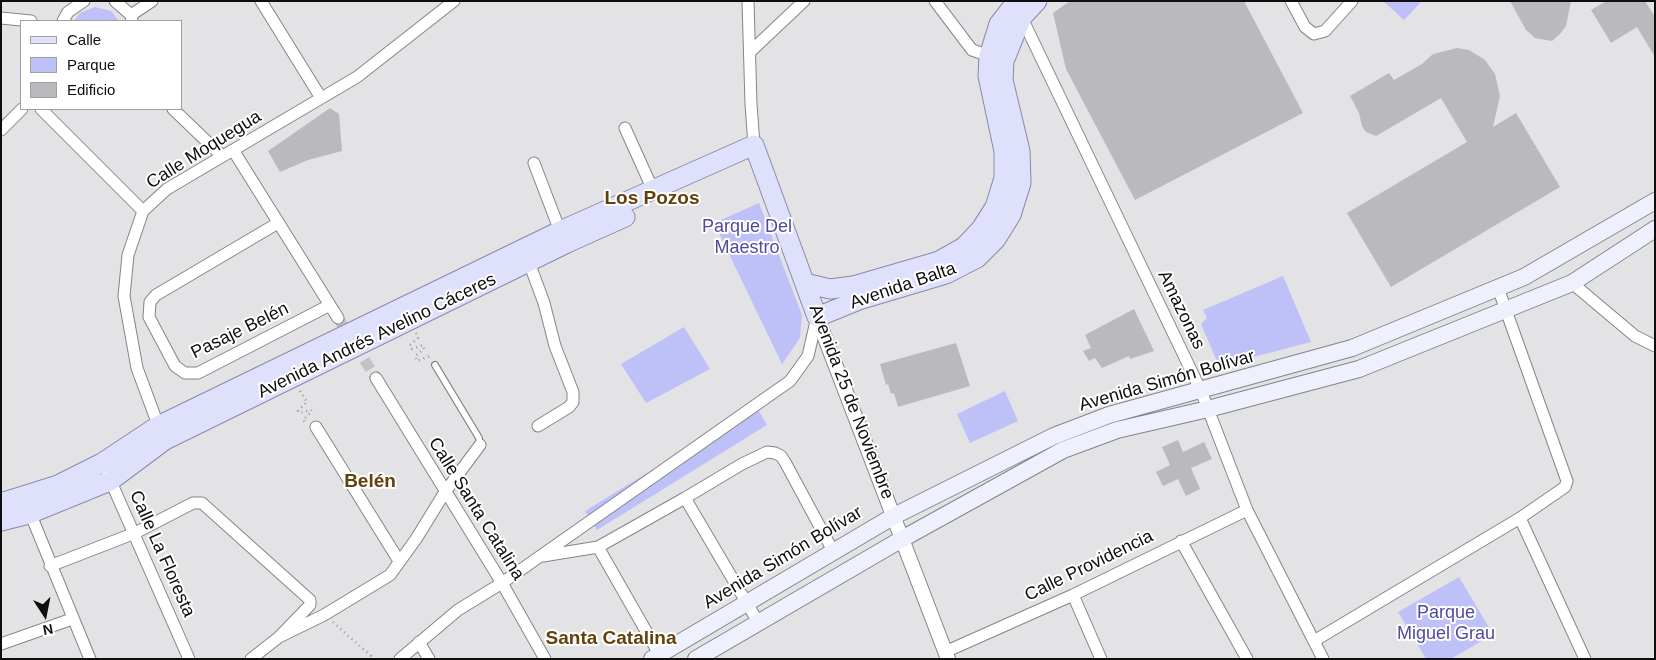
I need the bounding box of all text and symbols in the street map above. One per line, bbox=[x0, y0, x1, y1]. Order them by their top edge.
legend bbox=[20, 20, 182, 110]
text: Calle bbox=[67, 31, 101, 48]
text: Parque bbox=[67, 56, 115, 73]
text: Edificio bbox=[67, 81, 115, 98]
street label: Calle Moquegua bbox=[143, 106, 265, 194]
district label: Los Pozos bbox=[604, 188, 700, 210]
park label: Parque Del Maestro bbox=[702, 216, 792, 258]
street label: Avenida Balta bbox=[847, 258, 959, 314]
street label: Amazonas bbox=[1153, 267, 1209, 353]
street label: Avenida Andrés Avelino Cáceres bbox=[254, 269, 500, 403]
street label: Pasaje Belén bbox=[188, 298, 292, 364]
street label: Avenida 25 de Noviembre bbox=[804, 302, 898, 502]
street label: Avenida Simón Bolívar bbox=[1077, 346, 1257, 416]
street label: Calle Santa Catalina bbox=[423, 434, 529, 584]
district label: Belén bbox=[344, 471, 396, 493]
street label: Calle La Floresta bbox=[124, 487, 200, 621]
street label: Avenida Simón Bolívar bbox=[700, 502, 866, 614]
street label: Calle Providencia bbox=[1021, 526, 1157, 606]
north arrow bbox=[20, 590, 70, 640]
park label: Parque Miguel Grau bbox=[1397, 602, 1495, 644]
text: N bbox=[41, 621, 54, 639]
district label: Santa Catalina bbox=[546, 628, 676, 650]

